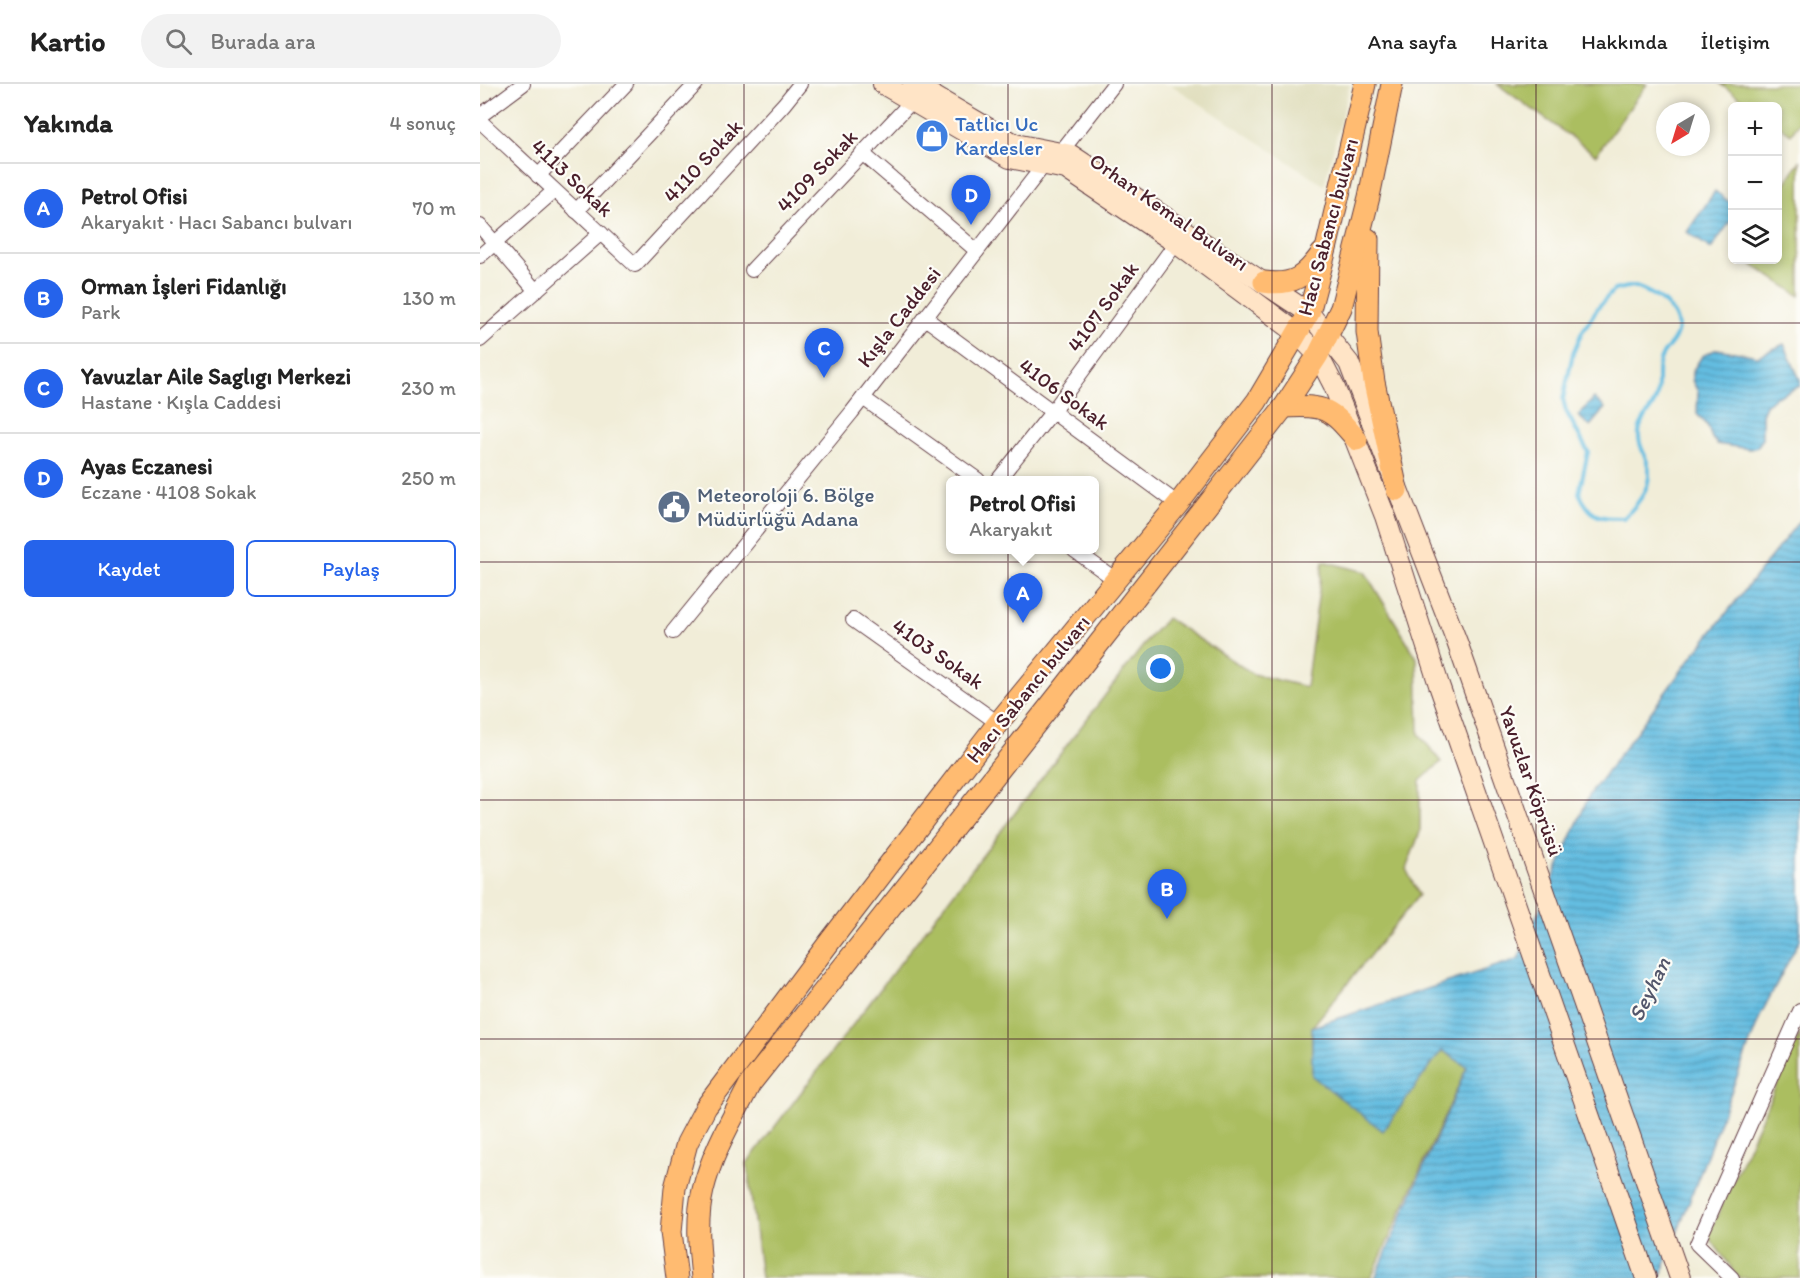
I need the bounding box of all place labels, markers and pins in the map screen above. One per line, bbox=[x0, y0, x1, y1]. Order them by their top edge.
place label: Tatlıcı Uc Kardesler bbox=[955, 111, 1042, 160]
shop icon: Tatlıcı Uc Kardesler bbox=[914, 118, 950, 154]
pin: D bbox=[952, 176, 990, 225]
pin: C bbox=[804, 328, 844, 378]
place label: Meteoroloji 6. Bölge Müdürlüğü Adana bbox=[697, 482, 875, 531]
public building icon: Meteoroloji 6. Bölge Müdürlüğü Adana bbox=[656, 489, 692, 525]
pin: A bbox=[1004, 574, 1042, 623]
pin: B bbox=[1148, 870, 1186, 919]

